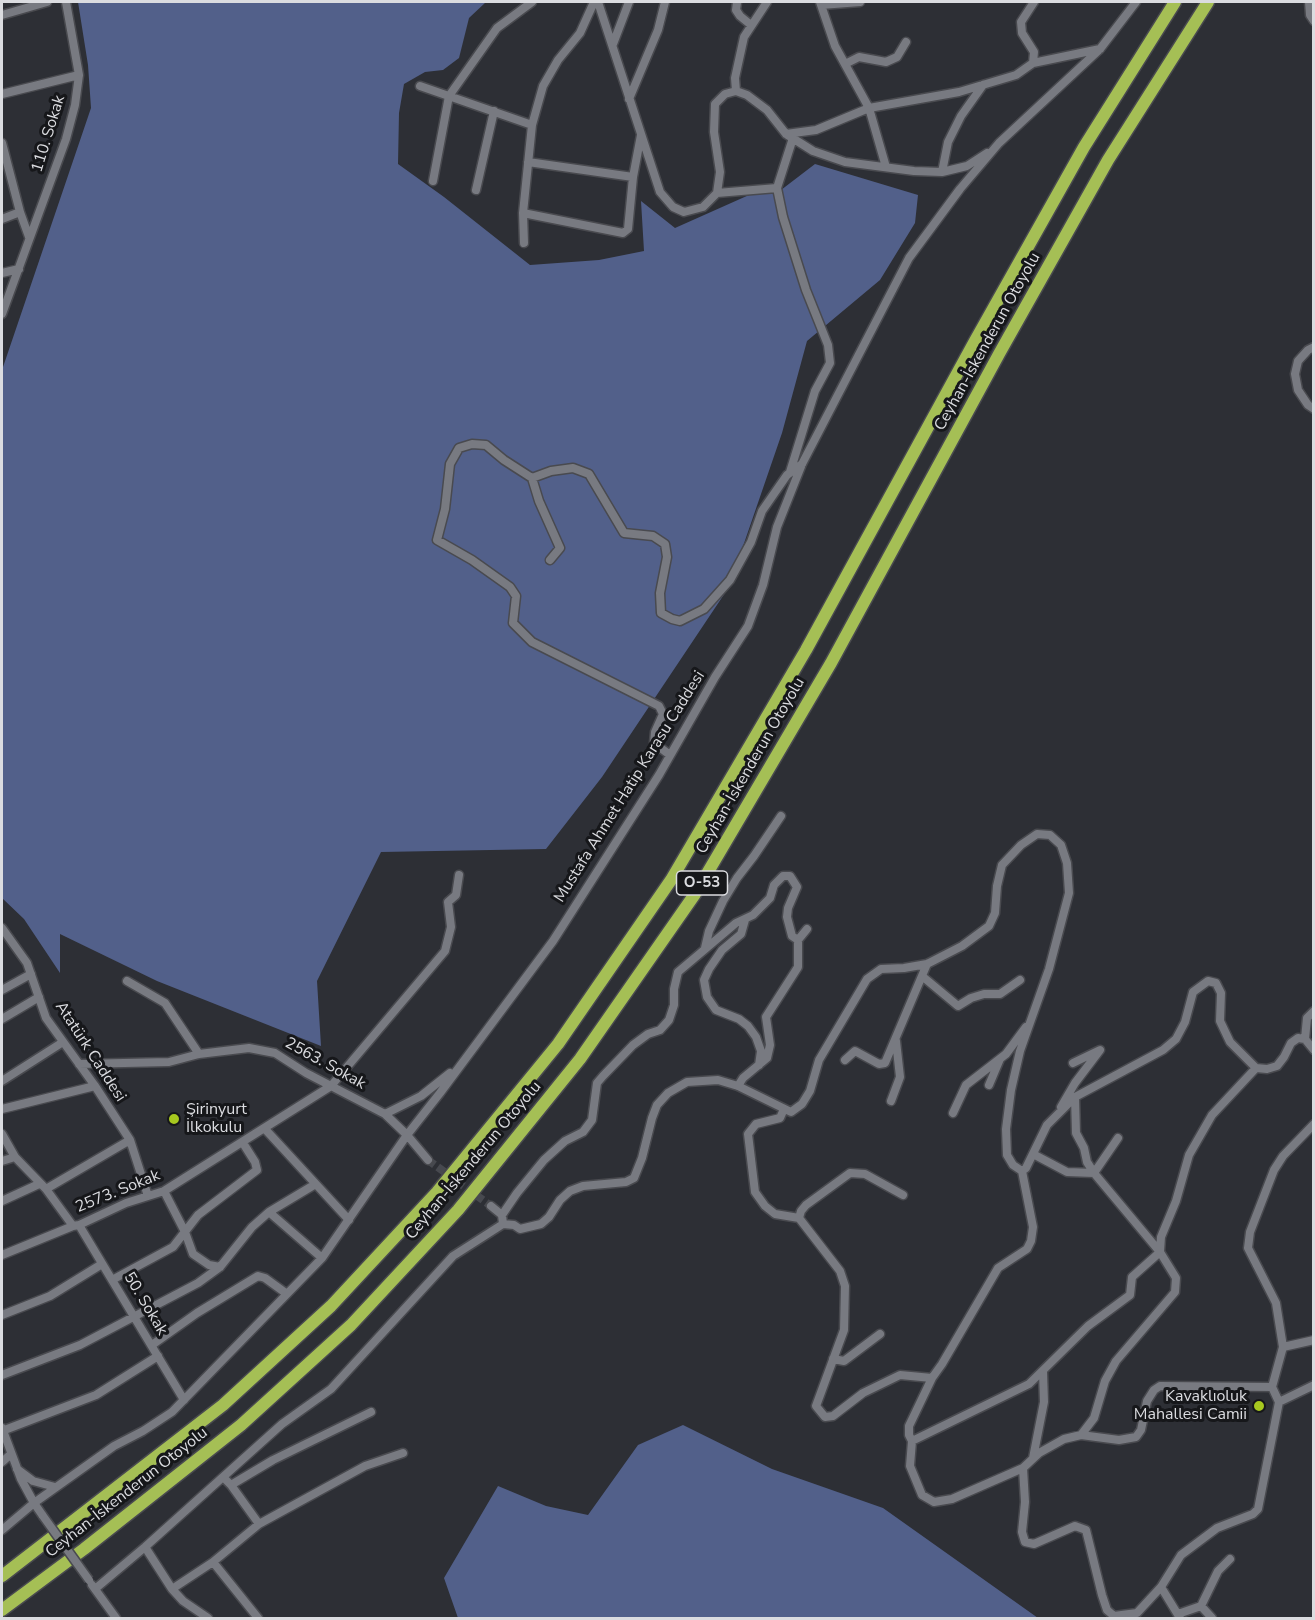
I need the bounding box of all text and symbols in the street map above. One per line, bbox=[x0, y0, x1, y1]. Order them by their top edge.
street label: 110. Sokak bbox=[28, 93, 70, 175]
street label: Ceyhan-İskenderun Otoyolu bbox=[931, 250, 1045, 434]
street label: Mustafa Ahmet Hatip Karasu Caddesi bbox=[551, 668, 709, 906]
street label: Ceyhan-İskenderun Otoyolu bbox=[693, 674, 809, 858]
road number: O-53 bbox=[676, 871, 728, 895]
street label: Atatürk Caddesi bbox=[50, 998, 130, 1106]
street label: 2563. Sokak bbox=[281, 1034, 369, 1094]
street label: Ceyhan-İskenderun Otoyolu bbox=[402, 1078, 546, 1244]
place label: Şirinyurt İlkokulu bbox=[186, 1100, 247, 1138]
marker: Şirinyurt İlkokulu bbox=[167, 1112, 181, 1126]
street label: 2573. Sokak bbox=[73, 1166, 163, 1218]
street label: 50. Sokak bbox=[119, 1269, 171, 1339]
place label: Kavaklıoluk Mahallesi Camii bbox=[1134, 1387, 1247, 1425]
marker: Kavaklıoluk Mahallesi Camii bbox=[1252, 1399, 1266, 1413]
street label: Ceyhan-İskenderun Otoyolu bbox=[42, 1424, 212, 1562]

